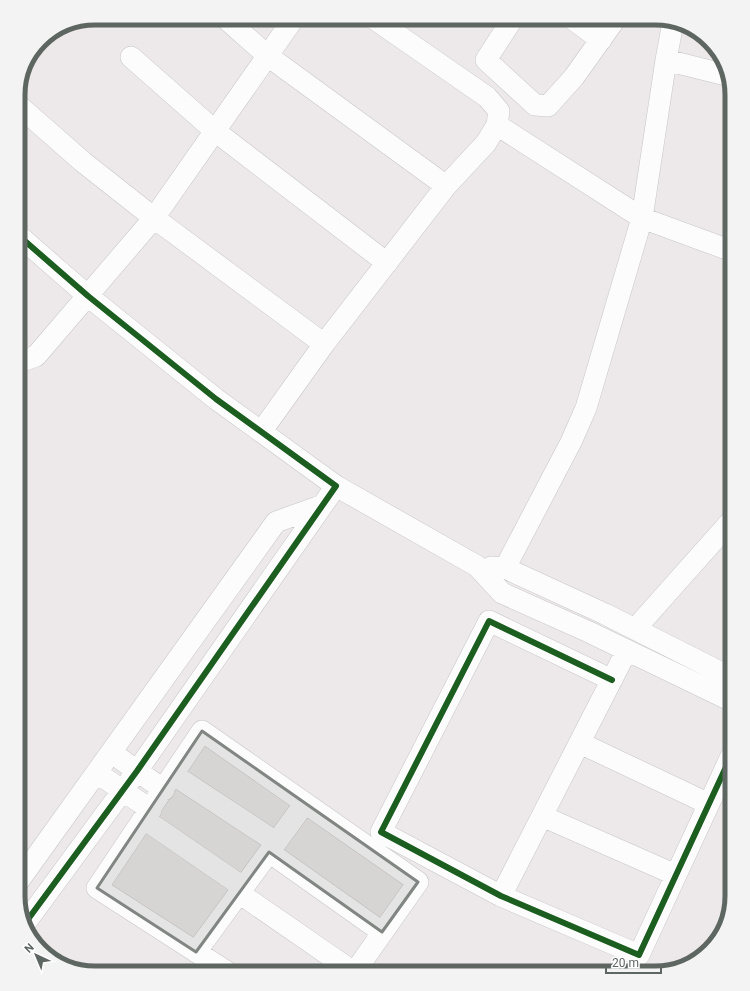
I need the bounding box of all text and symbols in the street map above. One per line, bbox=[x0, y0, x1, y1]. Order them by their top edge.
north arrow bbox=[16, 935, 56, 975]
text: N bbox=[22, 941, 37, 956]
scale bar bbox=[606, 949, 661, 975]
text: 20 m bbox=[612, 956, 639, 970]

